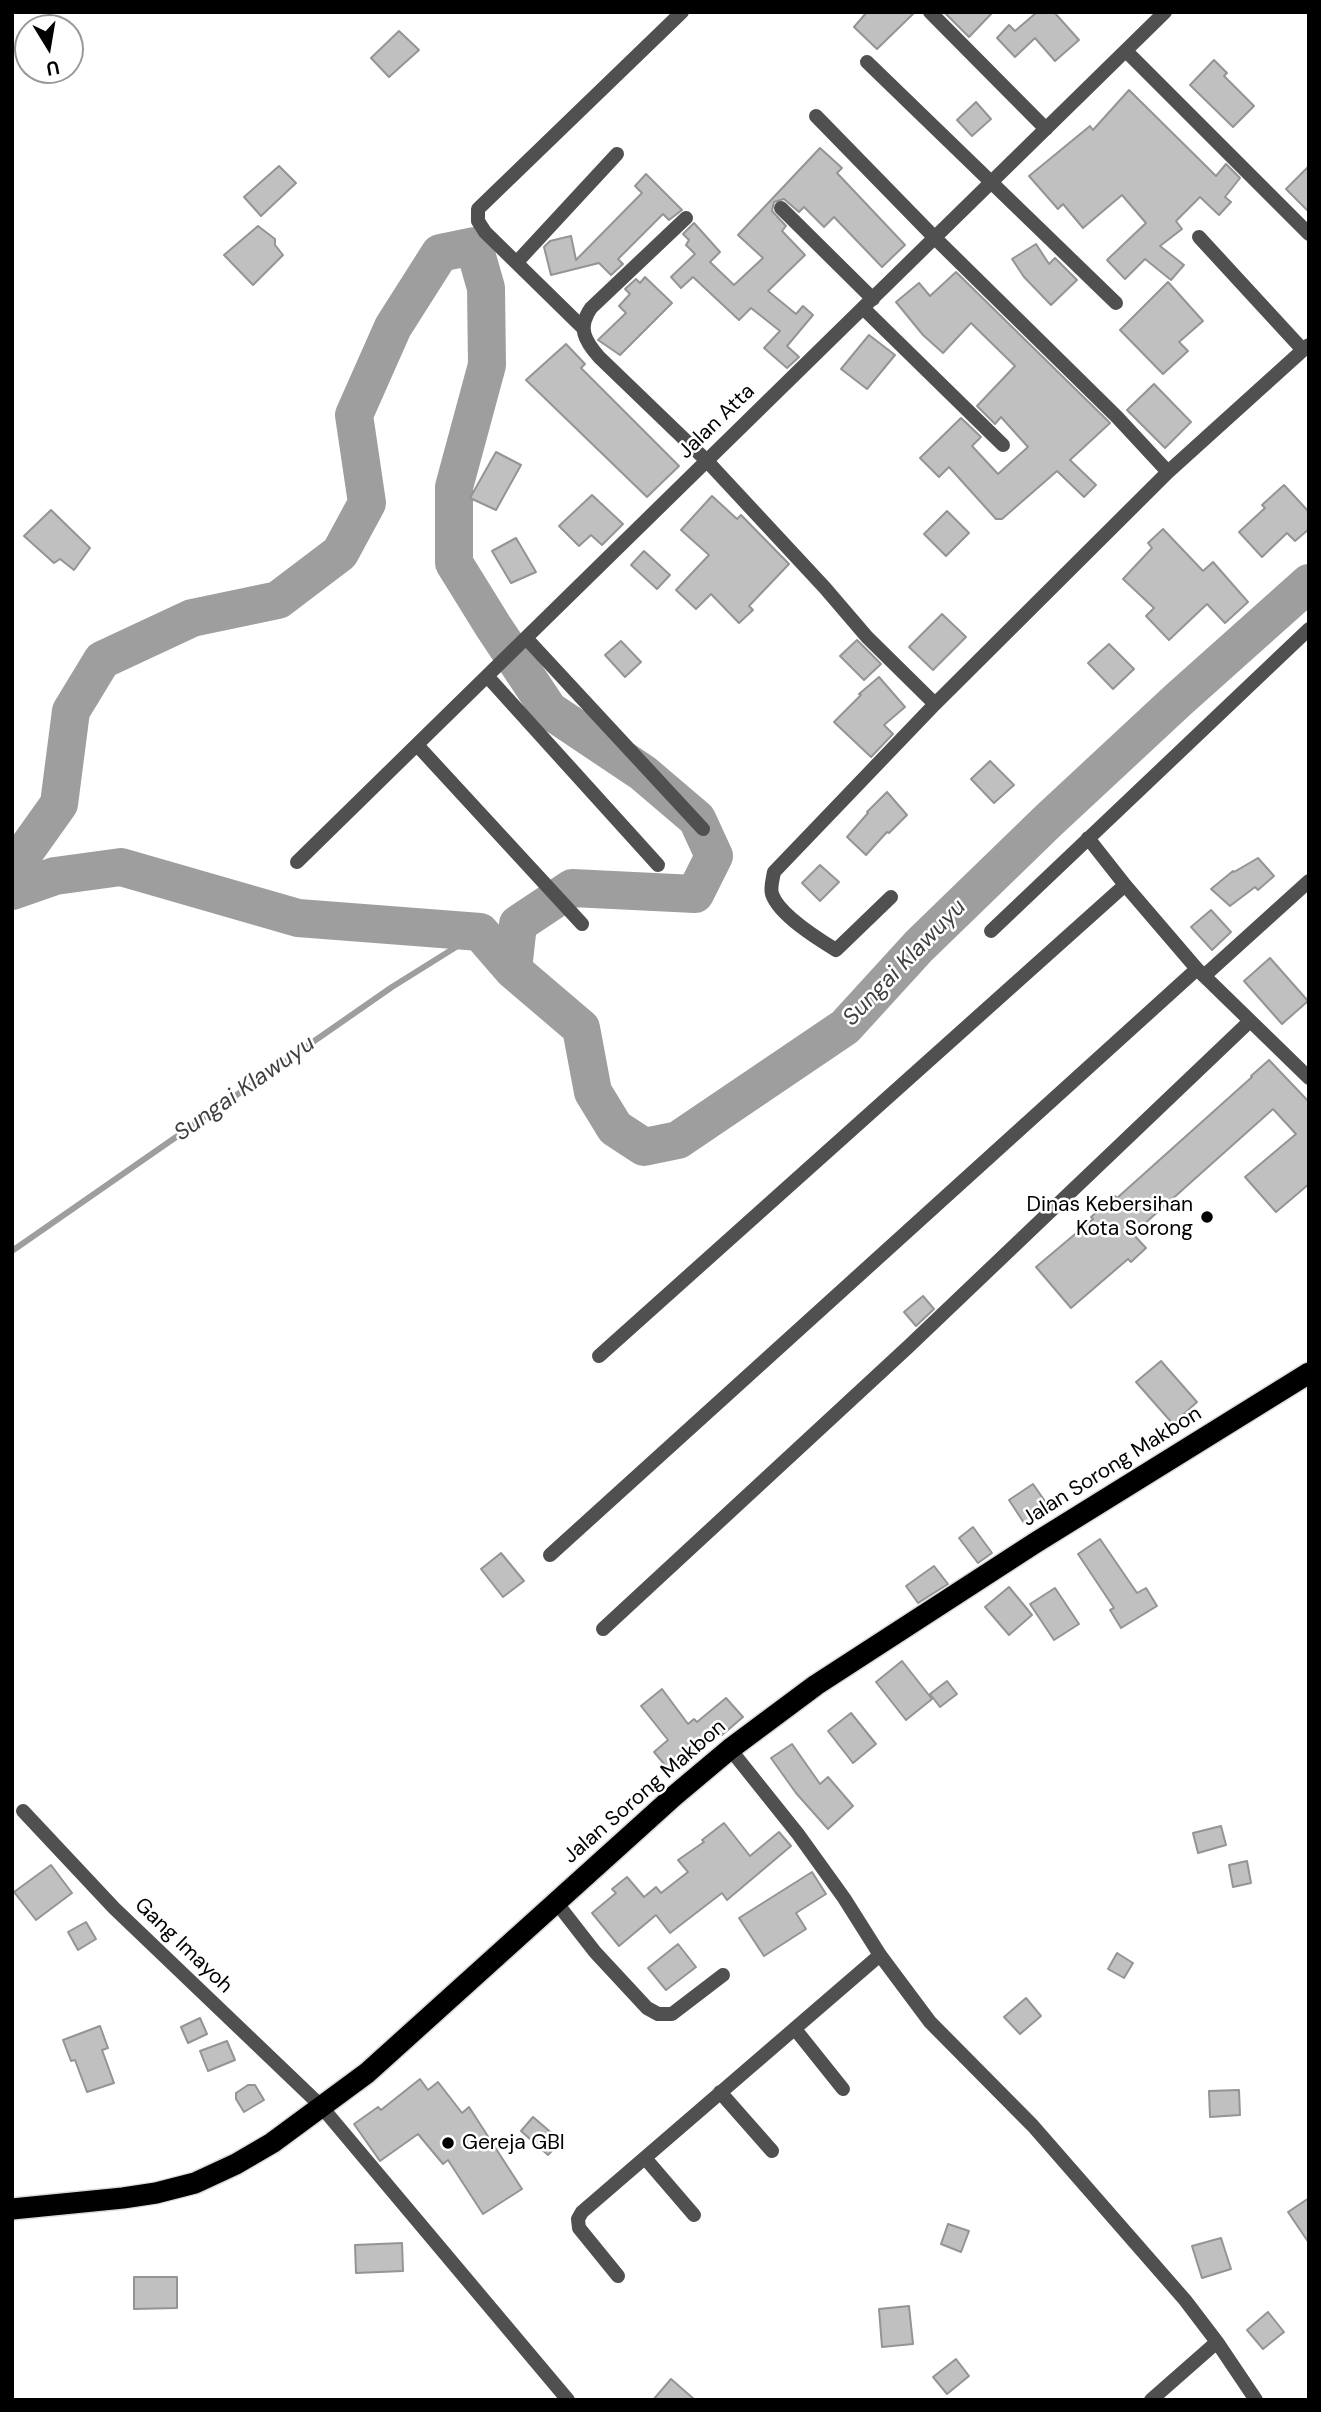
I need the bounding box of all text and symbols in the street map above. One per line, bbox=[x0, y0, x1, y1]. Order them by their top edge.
north arrow bbox=[14, 14, 84, 84]
text: U bbox=[44, 55, 62, 82]
street label: Jalan Atta bbox=[673, 379, 761, 465]
water label: Sungai Klawuyu bbox=[838, 894, 972, 1032]
water label: Sungai Klawuyu bbox=[169, 1030, 321, 1148]
place label: Dinas Kebersihan Kota Sorong bbox=[1026, 1192, 1193, 1242]
marker: Dinas Kebersihan Kota Sorong bbox=[1199, 1209, 1215, 1225]
street label: Jalan Sorong Makbon bbox=[1018, 1402, 1206, 1532]
street label: Jalan Sorong Makbon bbox=[559, 1715, 731, 1869]
street label: Gang Imayoh bbox=[129, 1893, 237, 1999]
place label: Gereja GBI bbox=[462, 2130, 565, 2156]
marker: Gereja GBI bbox=[440, 2135, 456, 2151]

